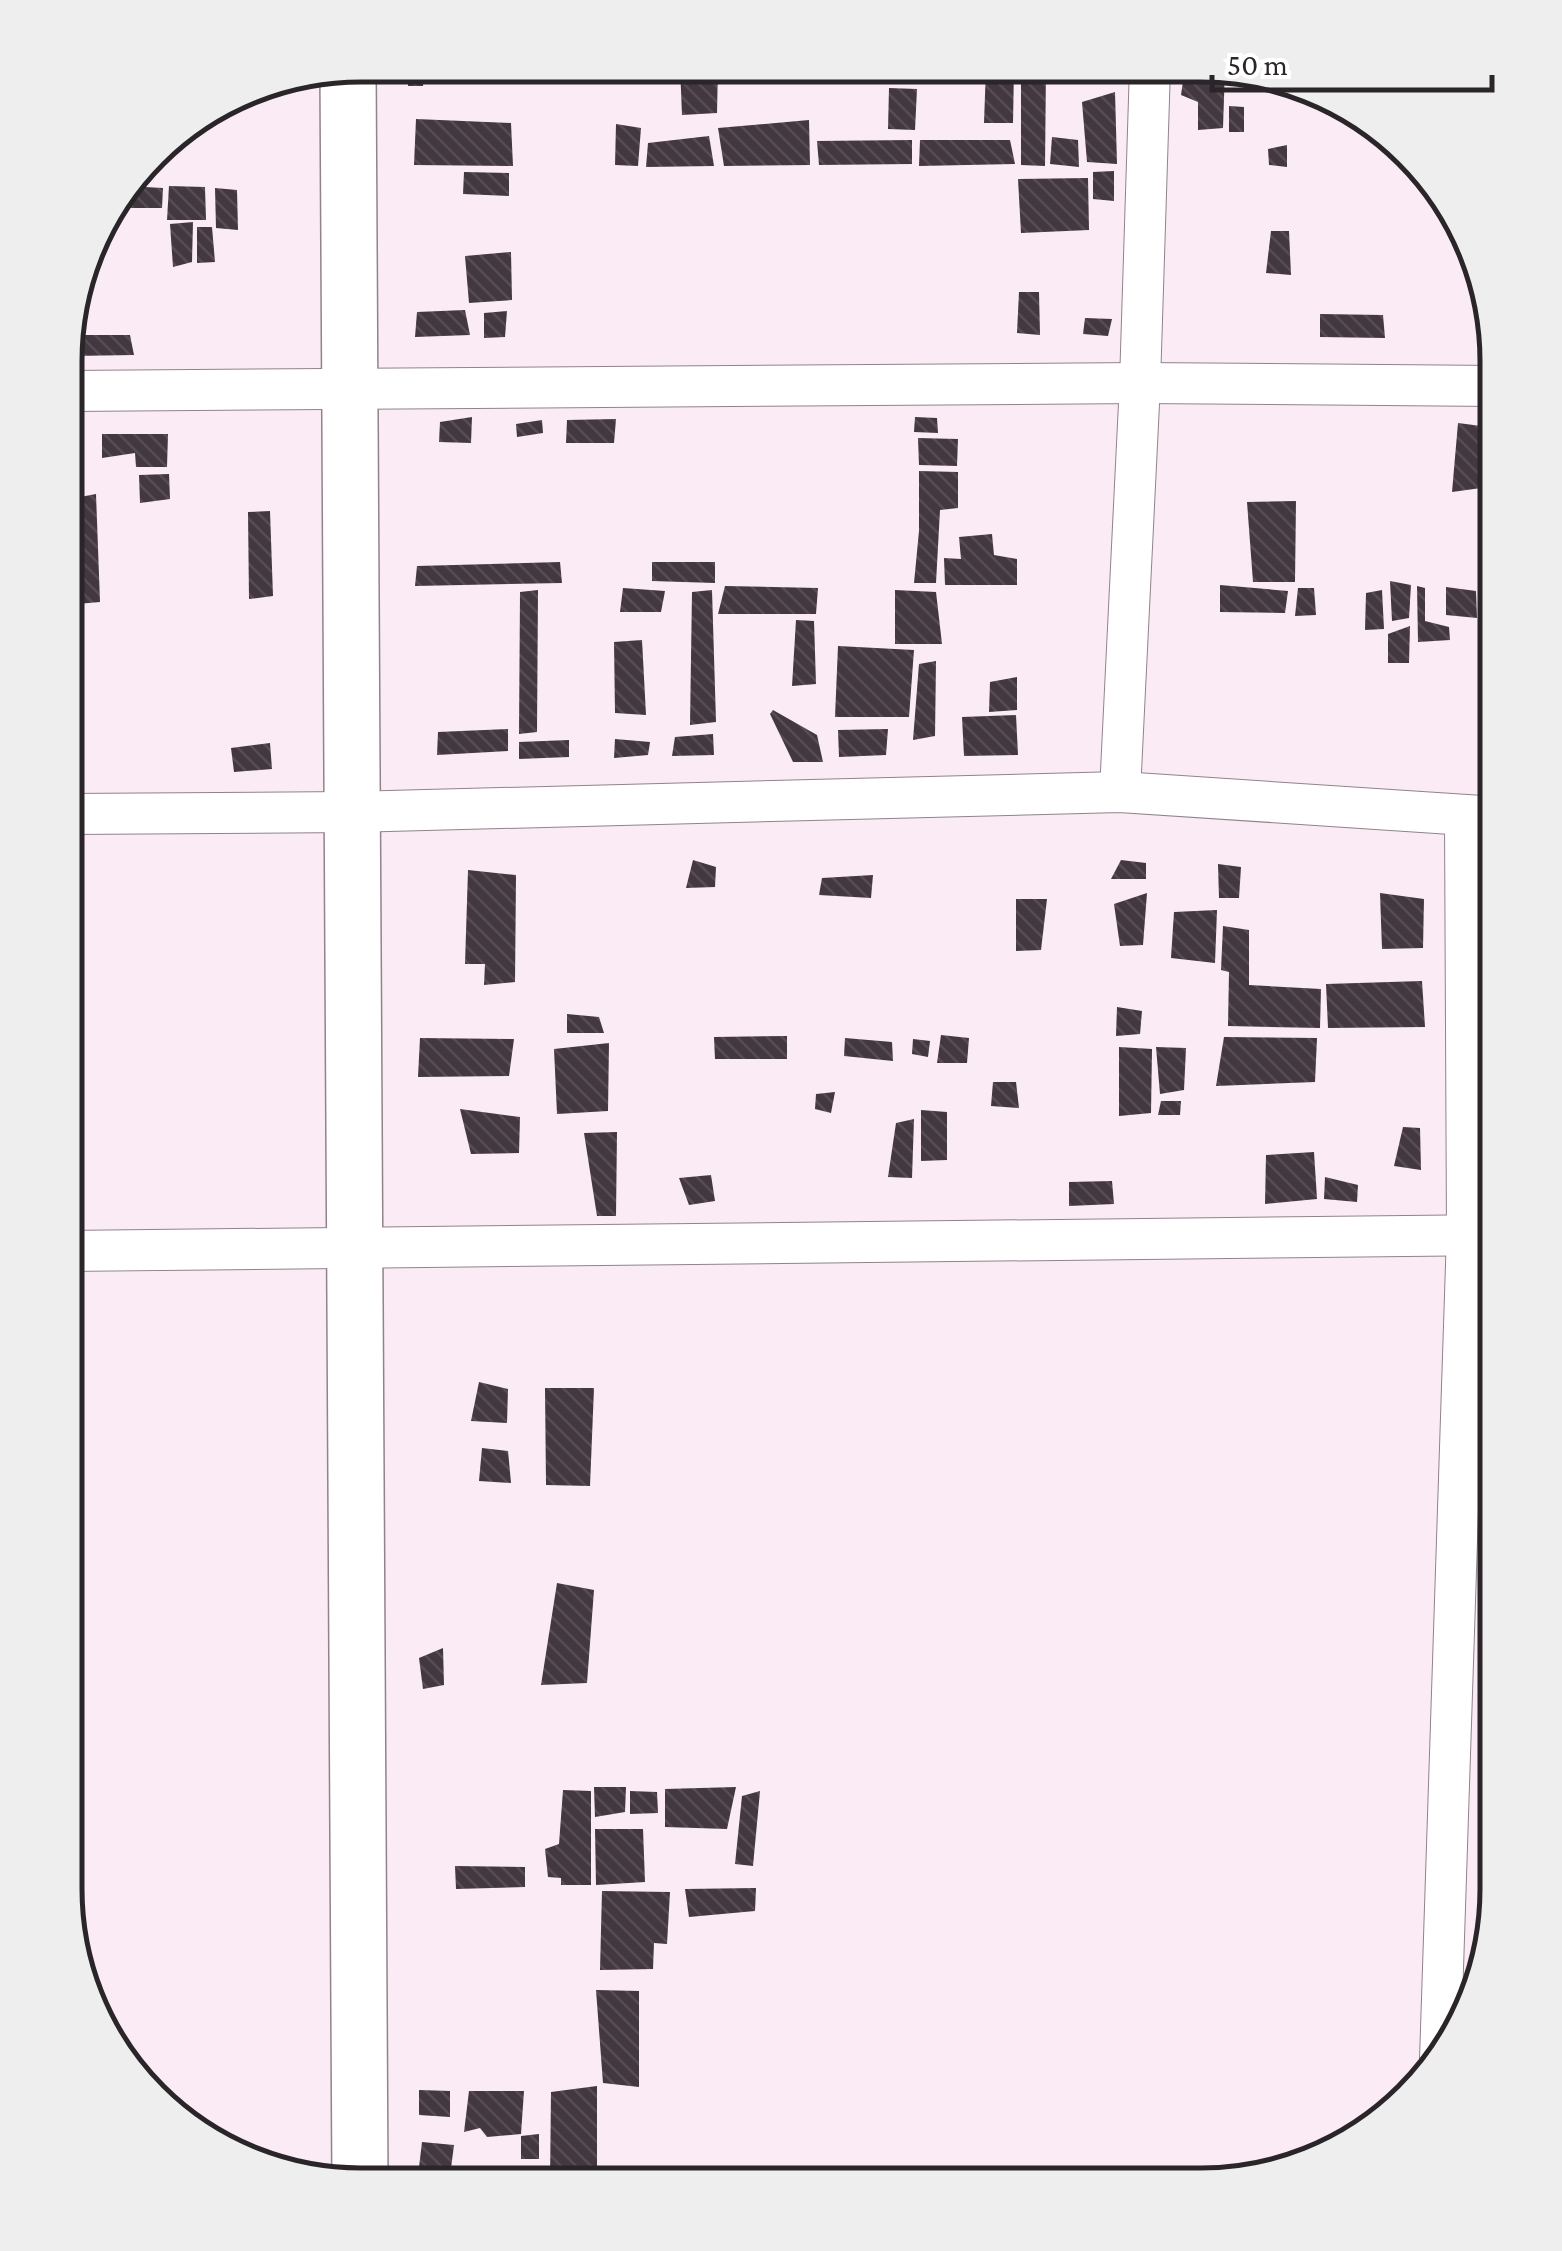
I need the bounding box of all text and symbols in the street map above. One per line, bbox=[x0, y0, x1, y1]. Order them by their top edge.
scale bar bbox=[1212, 30, 1492, 92]
text: 50 m bbox=[1227, 48, 1288, 81]

